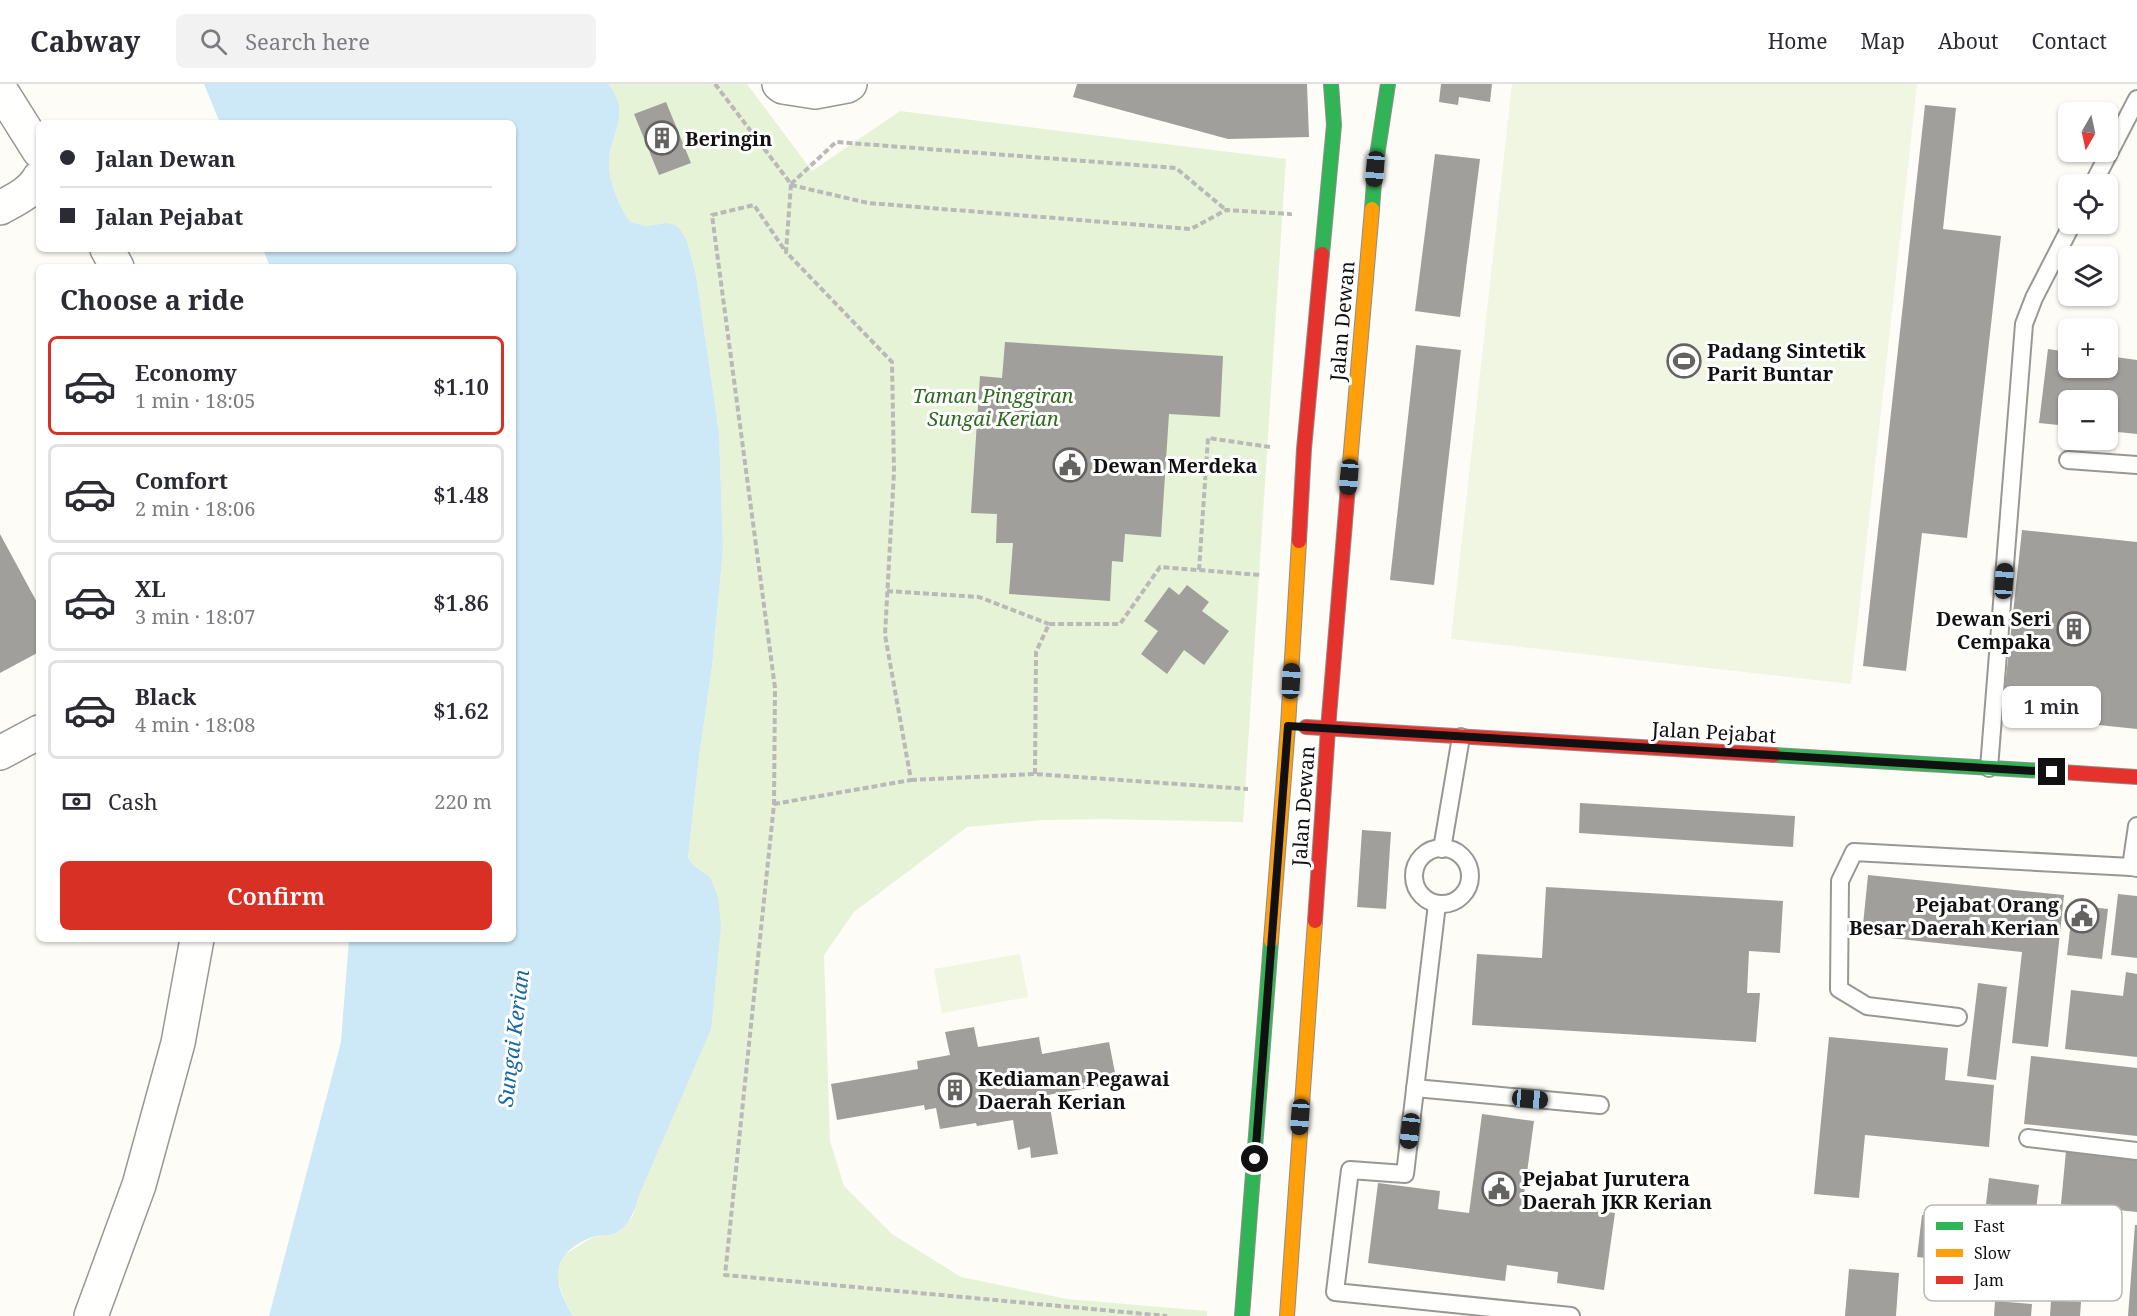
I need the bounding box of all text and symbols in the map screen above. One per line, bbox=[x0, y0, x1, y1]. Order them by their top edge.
search box bbox=[176, 14, 596, 68]
text: Cabway bbox=[30, 22, 140, 60]
icon: search bbox=[197, 25, 230, 58]
text: Search here bbox=[245, 26, 370, 56]
text: Home bbox=[1768, 27, 1828, 55]
text: Map bbox=[1861, 27, 1905, 55]
text: About bbox=[1938, 27, 1999, 55]
text: Contact bbox=[2032, 27, 2107, 55]
north arrow bbox=[2058, 102, 2118, 162]
map controls bbox=[2058, 102, 2118, 450]
building icon: Beringin bbox=[644, 120, 680, 156]
place label: Beringin bbox=[685, 125, 772, 152]
text: Jalan Dewan bbox=[96, 143, 235, 173]
car bbox=[1364, 150, 1386, 188]
button: locate bbox=[2058, 174, 2118, 234]
text: Jalan Pejabat bbox=[96, 201, 243, 231]
button: layers bbox=[2058, 246, 2118, 306]
street label: Jalan Dewan bbox=[1323, 260, 1361, 383]
text: Choose a ride bbox=[60, 281, 245, 318]
button: + bbox=[2058, 318, 2118, 378]
place label: Padang Sintetik Parit Buntar bbox=[1707, 337, 1866, 387]
sports icon: Padang Sintetik Parit Buntar bbox=[1666, 343, 1702, 379]
text: Economy bbox=[135, 357, 237, 387]
icon: car bbox=[63, 359, 117, 413]
text: $1.10 bbox=[433, 371, 489, 401]
park label: Taman Pinggiran Sungai Kerian bbox=[912, 382, 1074, 432]
text: 1 min · 18:05 bbox=[135, 387, 255, 414]
button: − bbox=[2058, 390, 2118, 450]
public building icon: Dewan Merdeka bbox=[1052, 447, 1088, 483]
place label: Dewan Merdeka bbox=[1093, 452, 1258, 479]
car bbox=[1338, 458, 1360, 496]
text: Comfort bbox=[135, 465, 228, 495]
icon: car bbox=[63, 467, 117, 521]
text: $1.48 bbox=[433, 479, 489, 509]
text: 2 min · 18:06 bbox=[135, 495, 255, 522]
car bbox=[1994, 562, 2014, 600]
text: XL bbox=[135, 573, 166, 603]
icon: car bbox=[63, 575, 117, 629]
text: $1.86 bbox=[433, 587, 489, 617]
text: 3 min · 18:07 bbox=[135, 603, 255, 630]
place label: Dewan Seri Cempaka bbox=[1936, 605, 2051, 655]
building icon: Dewan Seri Cempaka bbox=[2056, 611, 2092, 647]
car bbox=[1281, 663, 1301, 699]
text: Black bbox=[135, 681, 196, 711]
icon: car bbox=[63, 683, 117, 737]
callout: 1 min bbox=[2002, 685, 2102, 727]
text: 1 min bbox=[2024, 693, 2079, 720]
text: $1.62 bbox=[433, 695, 489, 725]
text: 4 min · 18:08 bbox=[135, 711, 255, 738]
street label: Jalan Pejabat bbox=[1650, 715, 1777, 749]
street label: Jalan Dewan bbox=[1285, 745, 1321, 868]
route end bbox=[2038, 758, 2065, 785]
icon: cash bbox=[60, 785, 93, 818]
text: Cash bbox=[108, 786, 158, 816]
text: 220 m bbox=[434, 788, 492, 815]
button: Confirm bbox=[60, 861, 492, 930]
place label: Pejabat Orang Besar Daerah Kerian bbox=[1849, 891, 2060, 941]
public building icon: Pejabat Orang Besar Daerah Kerian bbox=[2064, 898, 2100, 934]
water label: Sungai Kerian bbox=[491, 967, 535, 1108]
place label: Kediaman Pegawai Daerah Kerian bbox=[978, 1065, 1170, 1115]
building icon: Kediaman Pegawai Daerah Kerian bbox=[937, 1072, 973, 1108]
car bbox=[1511, 1088, 1549, 1110]
car bbox=[1290, 1098, 1310, 1136]
car bbox=[1399, 1112, 1421, 1150]
route start bbox=[1241, 1145, 1268, 1172]
place label: Pejabat Jurutera Daerah JKR Kerian bbox=[1522, 1165, 1712, 1215]
public building icon: Pejabat Jurutera Daerah JKR Kerian bbox=[1481, 1171, 1517, 1207]
legend bbox=[1924, 1205, 2122, 1301]
text: Fast bbox=[1974, 1215, 2005, 1237]
text: Slow bbox=[1974, 1242, 2011, 1264]
text: Jam bbox=[1973, 1269, 2004, 1291]

